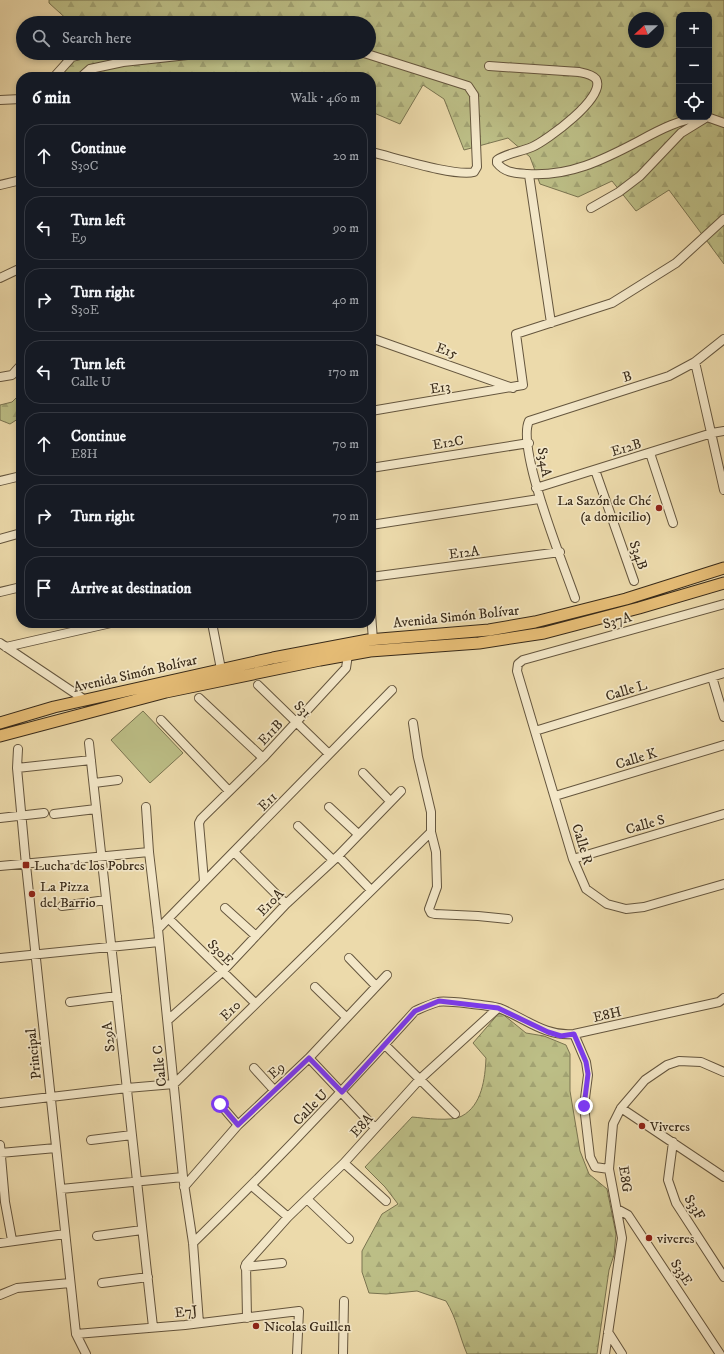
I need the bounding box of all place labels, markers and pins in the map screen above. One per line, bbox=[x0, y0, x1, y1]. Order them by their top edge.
place label: La Sazón de Ché (a domicilio) bbox=[557, 492, 651, 526]
marker: La Sazón de Ché (a domicilio) bbox=[654, 503, 664, 513]
place label: Lucha de los Pobres bbox=[34, 857, 145, 875]
marker: Lucha de los Pobres bbox=[21, 860, 31, 870]
place label: La Pizza del Barrio bbox=[40, 878, 96, 912]
marker: La Pizza del Barrio bbox=[27, 889, 37, 899]
place label: Viveres bbox=[649, 1118, 690, 1136]
marker: Viveres bbox=[637, 1121, 647, 1131]
place label: viveres bbox=[656, 1230, 695, 1248]
marker: viveres bbox=[644, 1233, 654, 1243]
place label: Nicolas Guillen bbox=[264, 1318, 352, 1336]
marker: Nicolas Guillen bbox=[251, 1321, 261, 1331]

